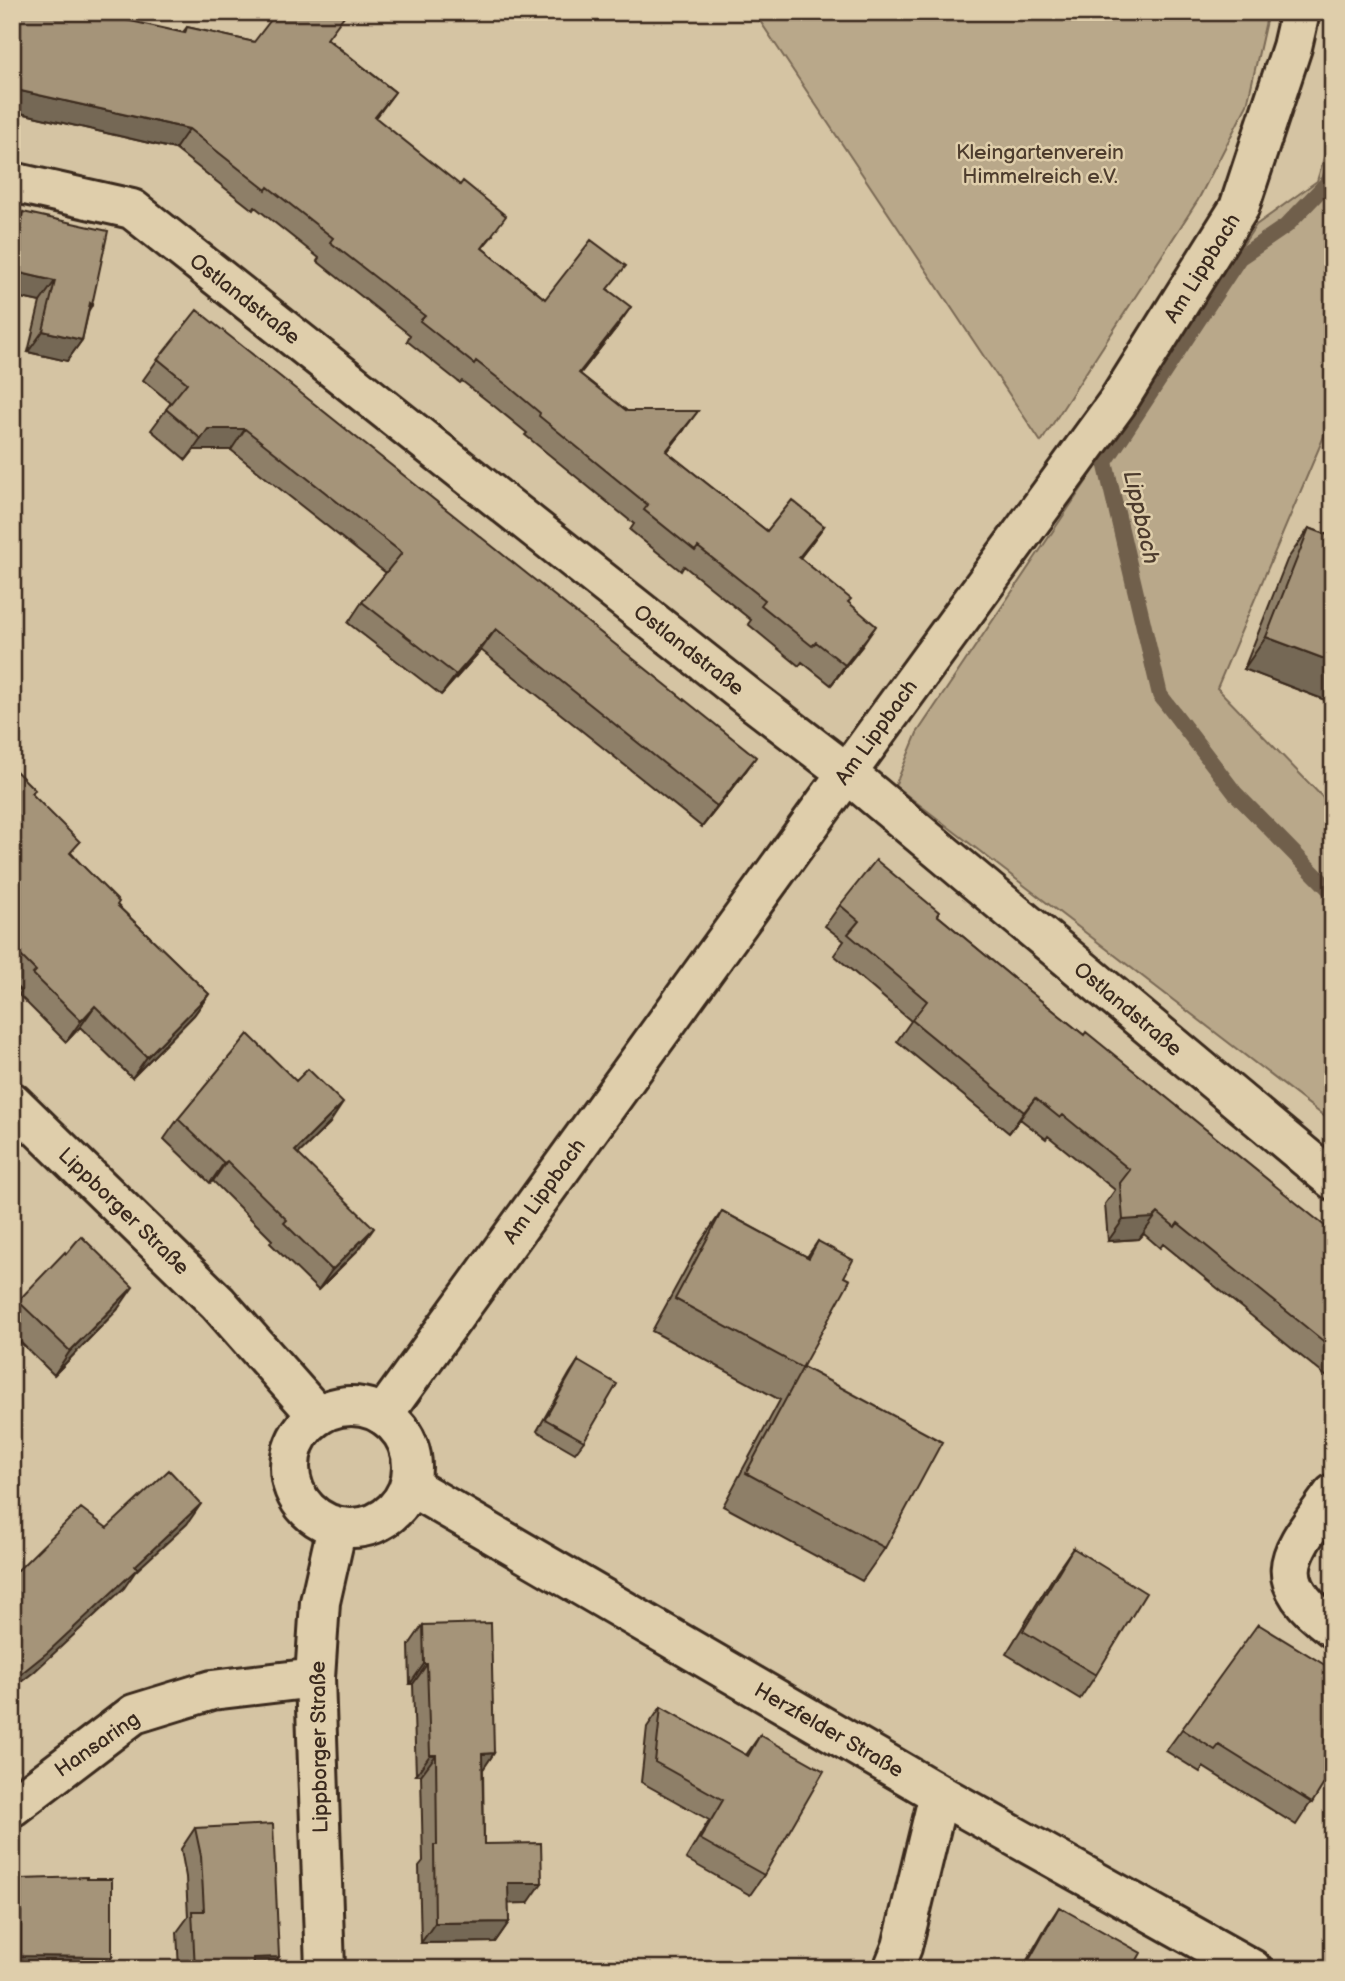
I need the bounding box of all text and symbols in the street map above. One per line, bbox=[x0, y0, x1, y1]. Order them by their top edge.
park label: Kleingartenverein Himmelreich e.V. bbox=[956, 140, 1124, 189]
street label: Am Lippbach bbox=[1159, 209, 1246, 327]
street label: Ostlandstraße bbox=[185, 249, 305, 350]
water label: Lippbach bbox=[1117, 468, 1165, 567]
street label: Ostlandstraße bbox=[629, 600, 749, 701]
street label: Am Lippbach bbox=[830, 675, 923, 790]
street label: Ostlandstraße bbox=[1069, 957, 1187, 1062]
street label: Am Lippbach bbox=[498, 1134, 591, 1249]
street label: Lippborger Straße bbox=[53, 1143, 194, 1280]
street label: Lippborger Straße bbox=[306, 1661, 333, 1833]
street label: Herzfelder Straße bbox=[750, 1678, 908, 1783]
street label: Hansaring bbox=[50, 1706, 145, 1783]

